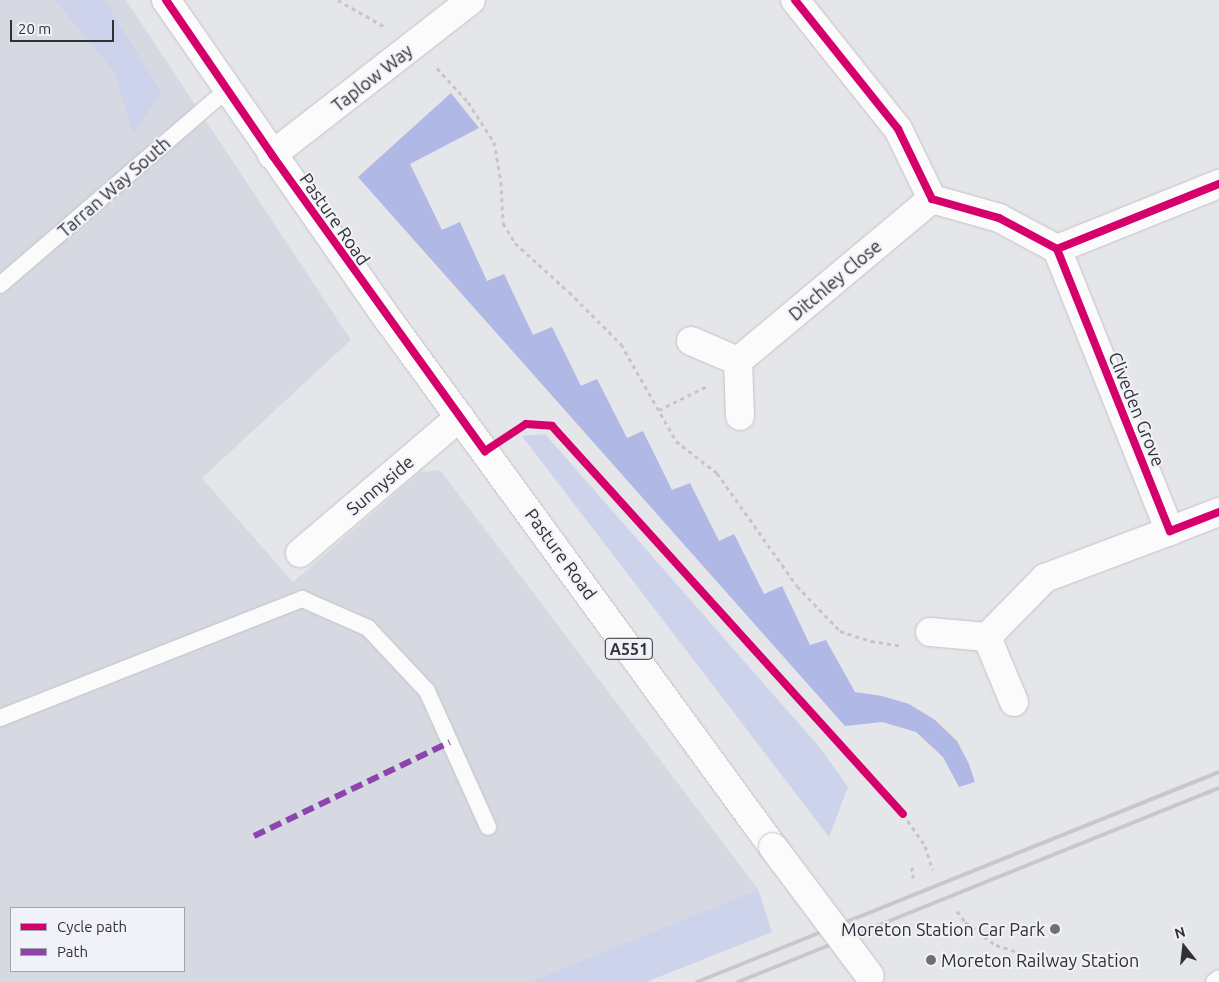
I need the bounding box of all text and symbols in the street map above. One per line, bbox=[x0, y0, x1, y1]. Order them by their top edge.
scale bar bbox=[12, 10, 116, 42]
text: 20 m bbox=[18, 20, 51, 37]
street label: Taplow Way bbox=[327, 40, 417, 116]
street label: Tarran Way South bbox=[53, 132, 175, 242]
street label: Pasture Road bbox=[295, 169, 375, 269]
street label: Ditchley Close bbox=[784, 235, 886, 325]
street label: Cliveden Grove bbox=[1104, 349, 1170, 469]
street label: Sunnyside bbox=[342, 451, 418, 519]
street label: Pasture Road bbox=[521, 504, 601, 604]
road number: A551 bbox=[604, 636, 654, 662]
legend bbox=[10, 907, 185, 972]
text: Cycle path bbox=[57, 918, 127, 935]
place label: Moreton Station Car Park bbox=[841, 918, 1045, 940]
north arrow bbox=[1159, 922, 1209, 972]
marker: Moreton Station Car Park bbox=[1049, 923, 1061, 935]
text: N bbox=[1173, 923, 1187, 942]
text: Path bbox=[57, 943, 88, 960]
place label: Moreton Railway Station bbox=[941, 949, 1139, 971]
marker: Moreton Railway Station bbox=[925, 954, 937, 966]

